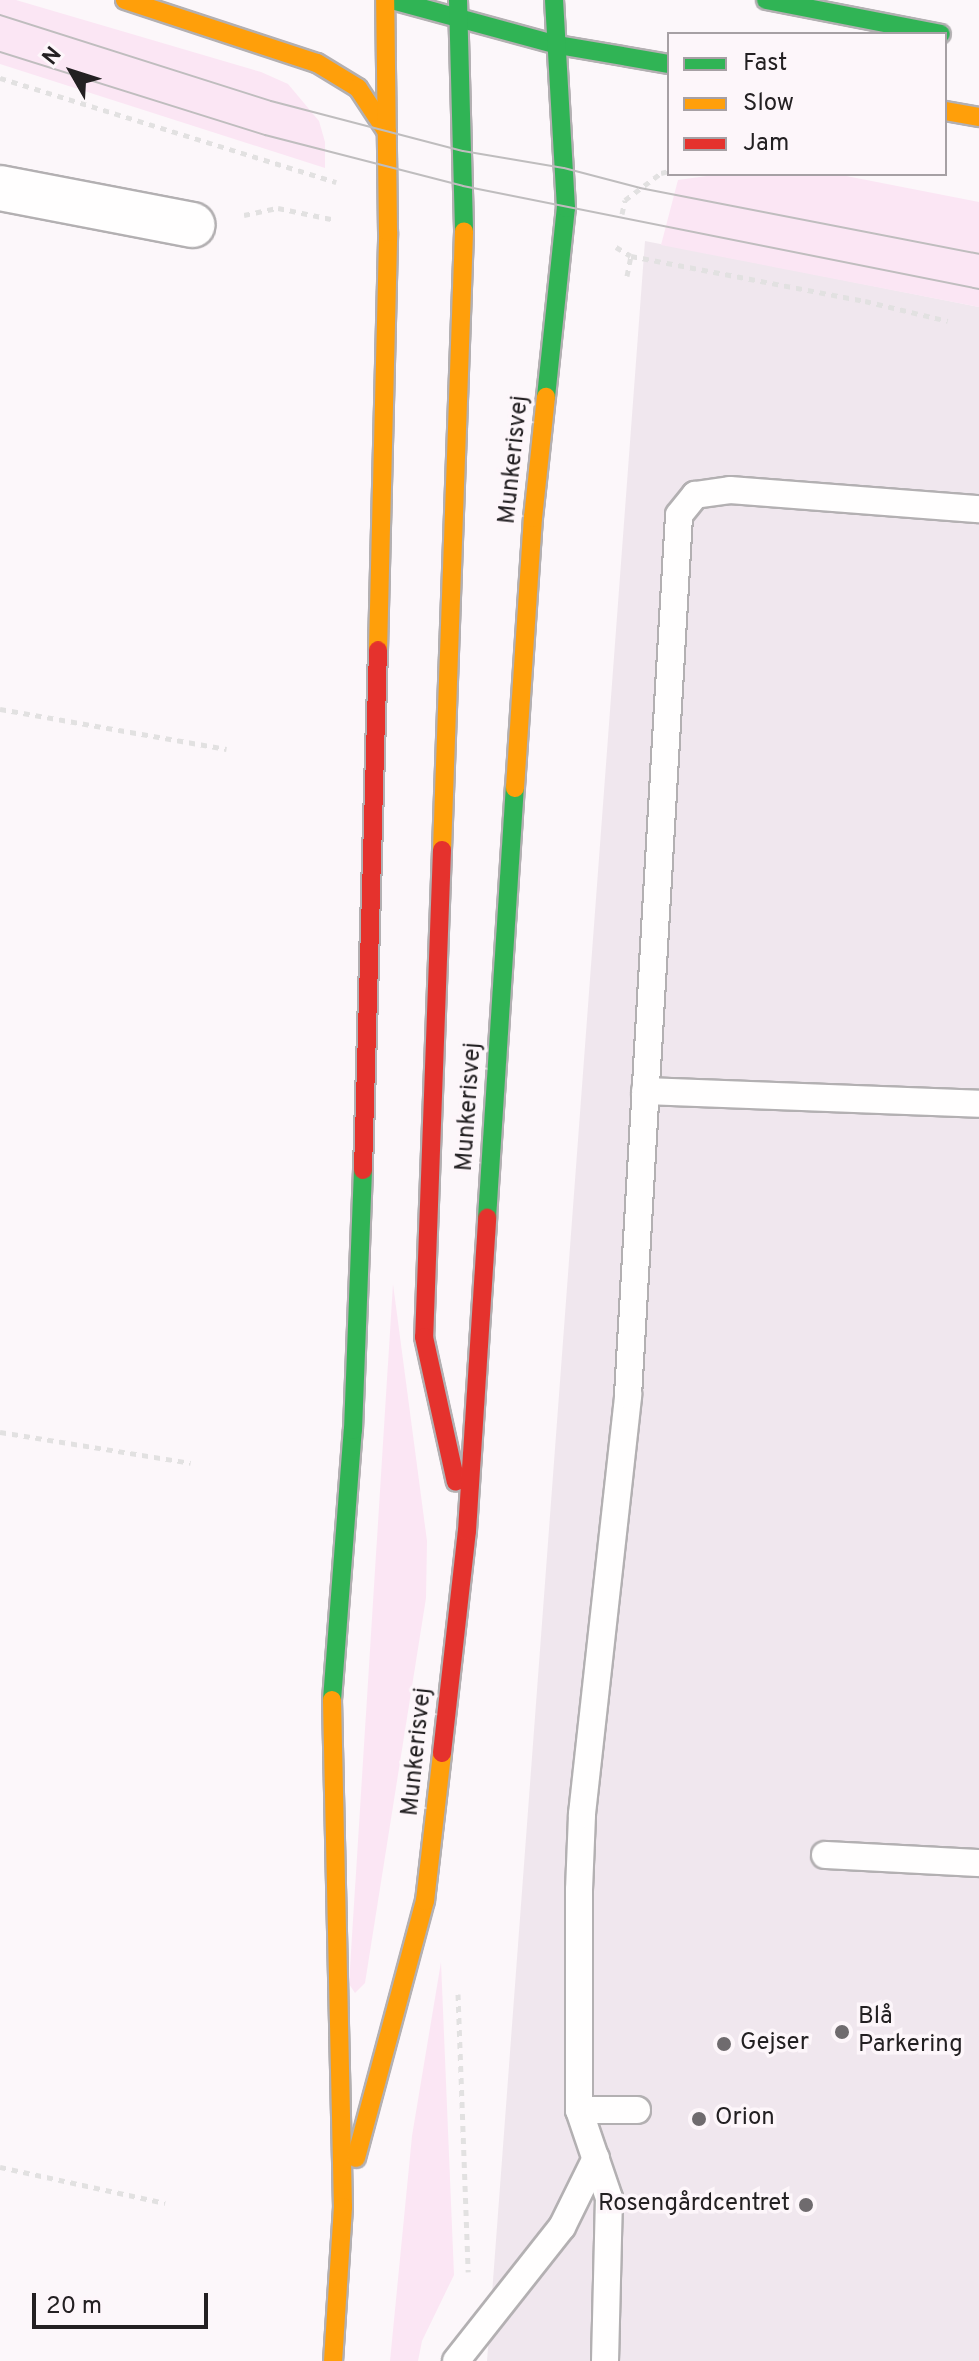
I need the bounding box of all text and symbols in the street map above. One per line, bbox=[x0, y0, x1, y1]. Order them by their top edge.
north arrow bbox=[32, 32, 112, 112]
legend bbox=[667, 32, 947, 176]
text: N bbox=[37, 42, 68, 71]
text: Fast bbox=[743, 49, 787, 79]
text: Slow bbox=[743, 89, 794, 119]
text: Jam bbox=[743, 129, 789, 159]
street label: Munkerisvej bbox=[494, 394, 536, 526]
street label: Munkerisvej bbox=[451, 1042, 489, 1172]
street label: Munkerisvej bbox=[397, 1686, 439, 1818]
place label: Blå Parkering bbox=[858, 2004, 963, 2060]
marker: Blå Parkering bbox=[833, 2023, 851, 2041]
place label: Gejser bbox=[740, 2030, 809, 2058]
marker: Gejser bbox=[715, 2035, 733, 2053]
place label: Orion bbox=[715, 2105, 775, 2133]
marker: Orion bbox=[690, 2110, 708, 2128]
place label: Rosengårdcentret bbox=[598, 2191, 790, 2219]
marker: Rosengårdcentret bbox=[797, 2196, 815, 2214]
scale bar bbox=[36, 2277, 212, 2327]
text: 20 m bbox=[46, 2292, 102, 2322]

